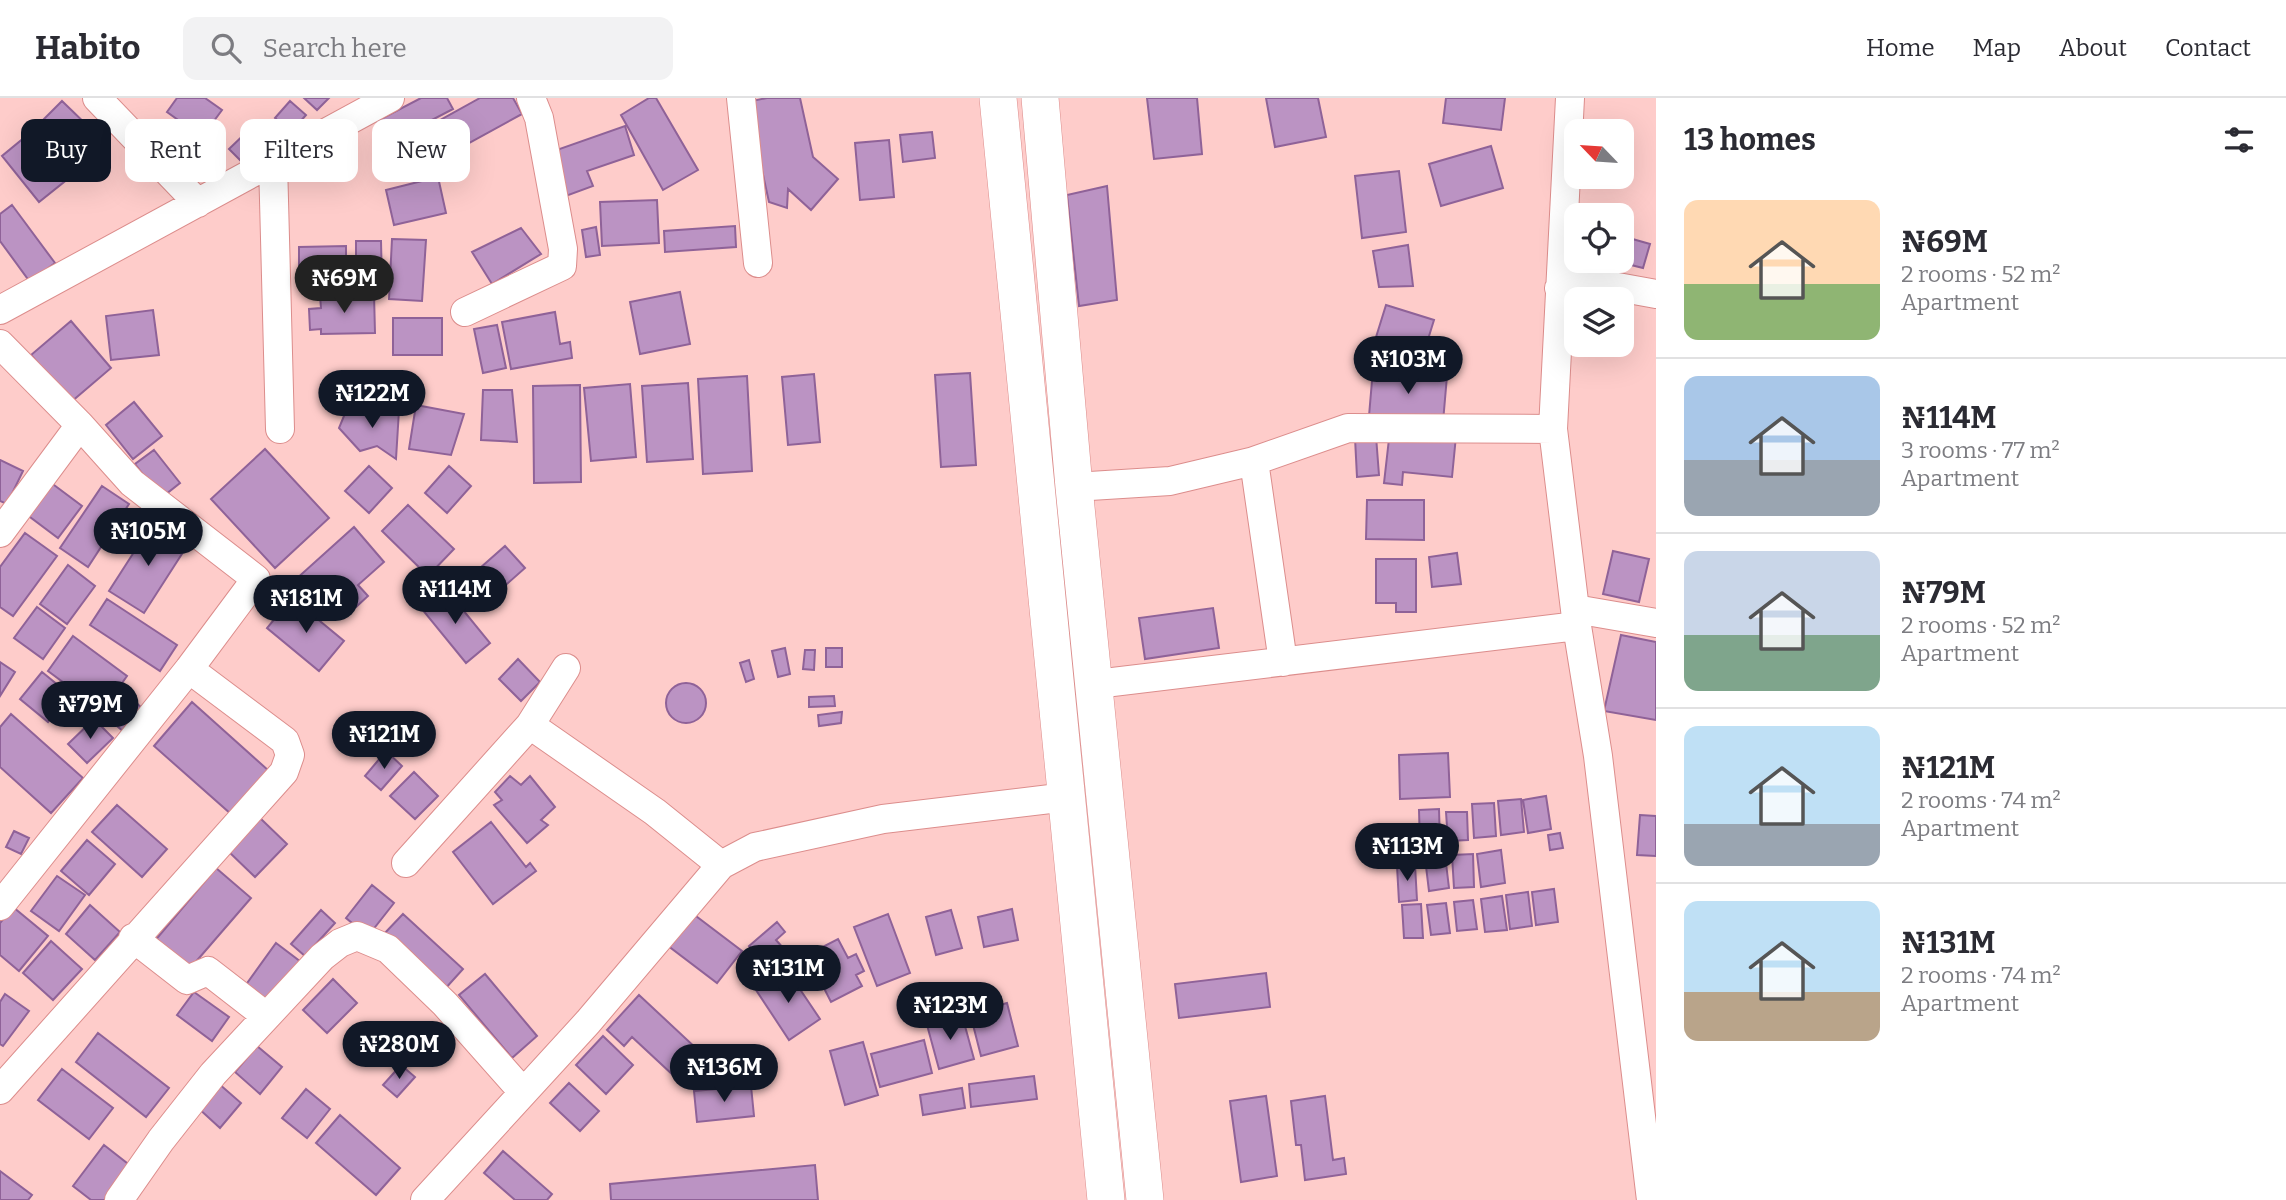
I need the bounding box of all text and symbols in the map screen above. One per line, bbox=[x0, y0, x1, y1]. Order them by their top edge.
search box bbox=[183, 17, 673, 80]
text: Habito bbox=[35, 28, 141, 68]
icon: search bbox=[207, 29, 245, 67]
text: Search here bbox=[263, 33, 407, 64]
text: Home bbox=[1866, 34, 1935, 62]
text: Map bbox=[1973, 34, 2021, 62]
text: About bbox=[2059, 34, 2127, 62]
text: Contact bbox=[2165, 34, 2251, 62]
chip: Buy bbox=[21, 119, 111, 182]
chip: Rent bbox=[125, 119, 226, 182]
chip: Filters bbox=[240, 119, 358, 182]
chip: New bbox=[372, 119, 470, 182]
north arrow bbox=[1564, 119, 1634, 189]
map controls bbox=[1564, 119, 1634, 357]
icon: filters bbox=[2220, 121, 2258, 159]
text: 13 homes bbox=[1684, 122, 1816, 158]
button: locate bbox=[1564, 203, 1634, 273]
text: ₦69M bbox=[1901, 224, 1988, 260]
icon: home bbox=[1740, 228, 1824, 312]
pin: ₦69M bbox=[303, 256, 385, 315]
text: 2 rooms · 52 m² bbox=[1901, 260, 2060, 288]
text: ₦69M bbox=[311, 264, 377, 292]
button: layers bbox=[1564, 287, 1634, 357]
text: Apartment bbox=[1901, 288, 2019, 316]
pin: ₦103M bbox=[1359, 336, 1457, 396]
text: ₦103M bbox=[1370, 345, 1446, 373]
pin: ₦122M bbox=[323, 370, 421, 430]
text: ₦122M bbox=[334, 379, 410, 407]
text: ₦114M bbox=[1901, 400, 1997, 436]
icon: home bbox=[1740, 404, 1824, 488]
text: 3 rooms · 77 m² bbox=[1901, 436, 2060, 464]
text: Apartment bbox=[1901, 464, 2019, 492]
pin: ₦105M bbox=[99, 508, 197, 568]
text: ₦105M bbox=[110, 517, 186, 545]
pin: ₦114M bbox=[406, 566, 504, 626]
pin: ₦181M bbox=[257, 575, 355, 635]
text: ₦114M bbox=[418, 575, 492, 603]
text: ₦79M bbox=[1901, 575, 1986, 611]
icon: home bbox=[1740, 579, 1824, 663]
text: ₦181M bbox=[269, 584, 343, 612]
text: 2 rooms · 52 m² bbox=[1901, 611, 2060, 639]
text: Apartment bbox=[1901, 639, 2019, 667]
pin: ₦79M bbox=[49, 682, 131, 741]
text: ₦79M bbox=[57, 690, 123, 718]
pin: ₦121M bbox=[335, 712, 433, 771]
text: ₦121M bbox=[348, 720, 420, 748]
text: ₦121M bbox=[1901, 750, 1995, 786]
icon: home bbox=[1740, 754, 1824, 838]
text: 2 rooms · 74 m² bbox=[1901, 786, 2061, 814]
text: Apartment bbox=[1901, 814, 2019, 842]
pin: ₦113M bbox=[1358, 824, 1456, 883]
text: ₦113M bbox=[1371, 832, 1443, 860]
text: ₦131M bbox=[1901, 925, 1996, 961]
icon: home bbox=[1740, 929, 1824, 1013]
pin: ₦131M bbox=[739, 946, 837, 1005]
text: ₦131M bbox=[752, 954, 824, 982]
text: 2 rooms · 74 m² bbox=[1901, 961, 2061, 989]
pin: ₦123M bbox=[901, 982, 999, 1042]
text: Apartment bbox=[1901, 989, 2019, 1017]
text: ₦123M bbox=[912, 991, 988, 1019]
pin: ₦280M bbox=[350, 1021, 448, 1081]
text: ₦280M bbox=[359, 1030, 439, 1058]
pin: ₦136M bbox=[675, 1044, 773, 1104]
text: ₦136M bbox=[686, 1053, 762, 1081]

